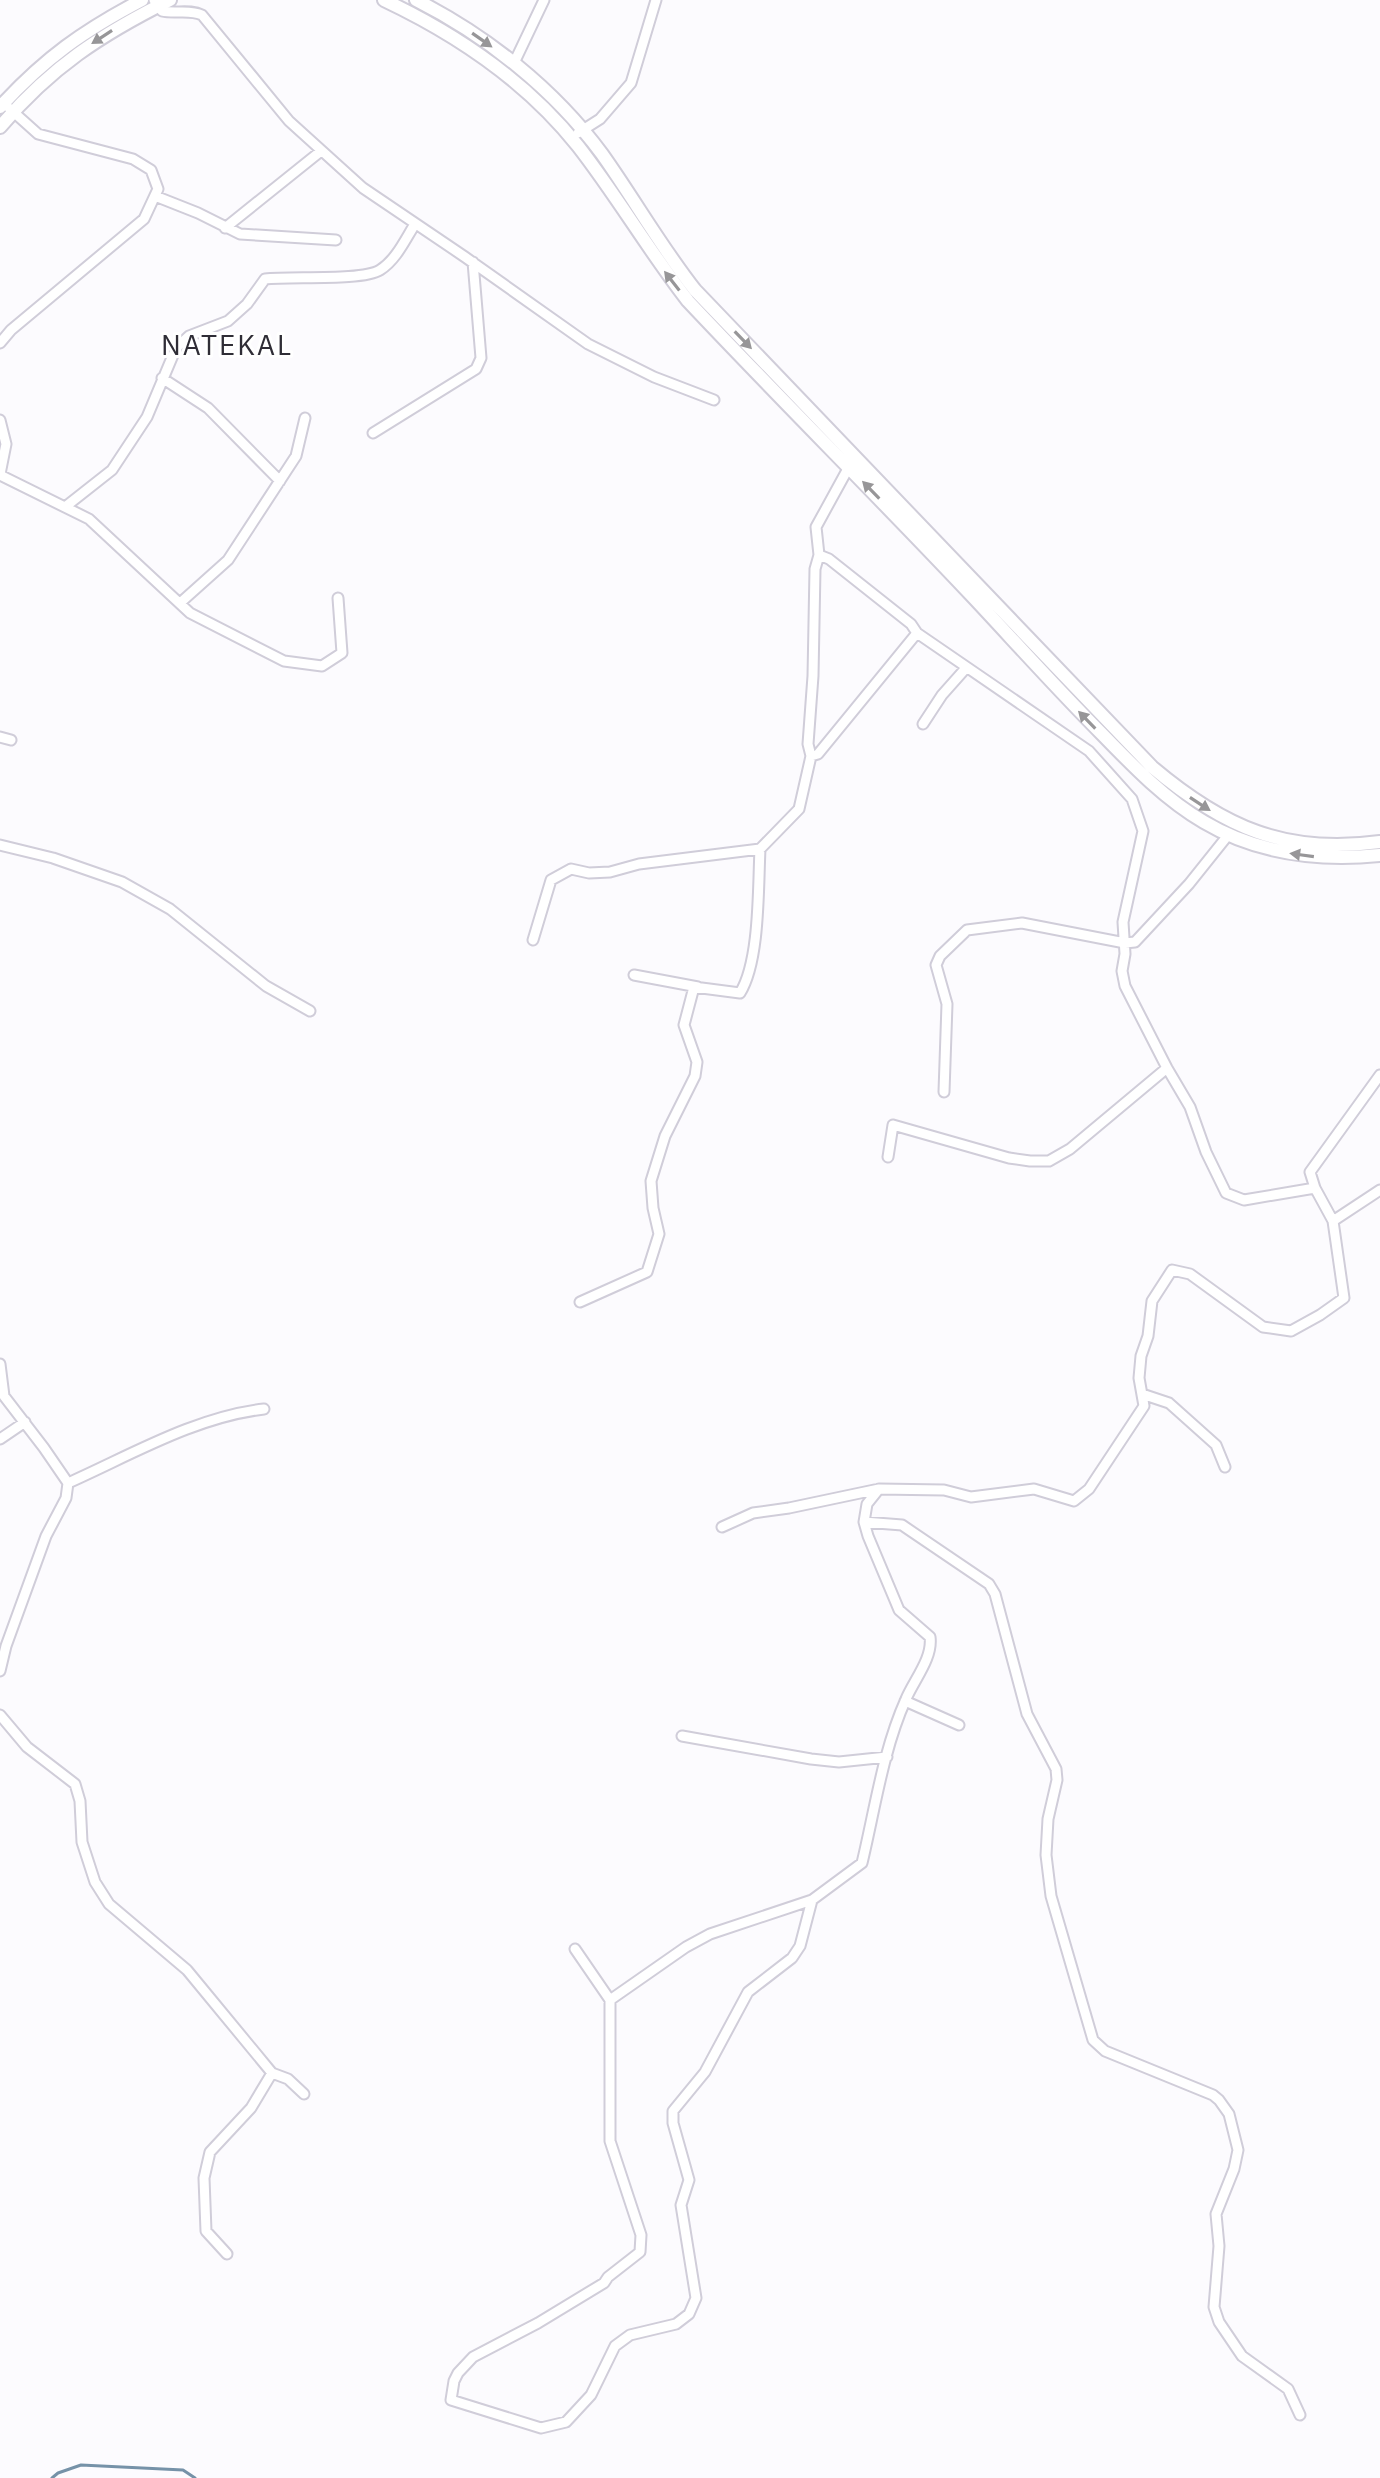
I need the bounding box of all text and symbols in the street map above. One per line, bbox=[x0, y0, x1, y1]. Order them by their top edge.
one-way arrow bbox=[91, 30, 112, 45]
one-way arrow bbox=[472, 32, 493, 47]
one-way arrow bbox=[665, 271, 681, 291]
district label: NATEKAL bbox=[161, 326, 293, 363]
one-way arrow bbox=[734, 330, 752, 349]
one-way arrow bbox=[862, 481, 880, 500]
one-way arrow bbox=[1079, 711, 1097, 730]
one-way arrow bbox=[1190, 796, 1211, 811]
one-way arrow bbox=[1289, 849, 1314, 862]

